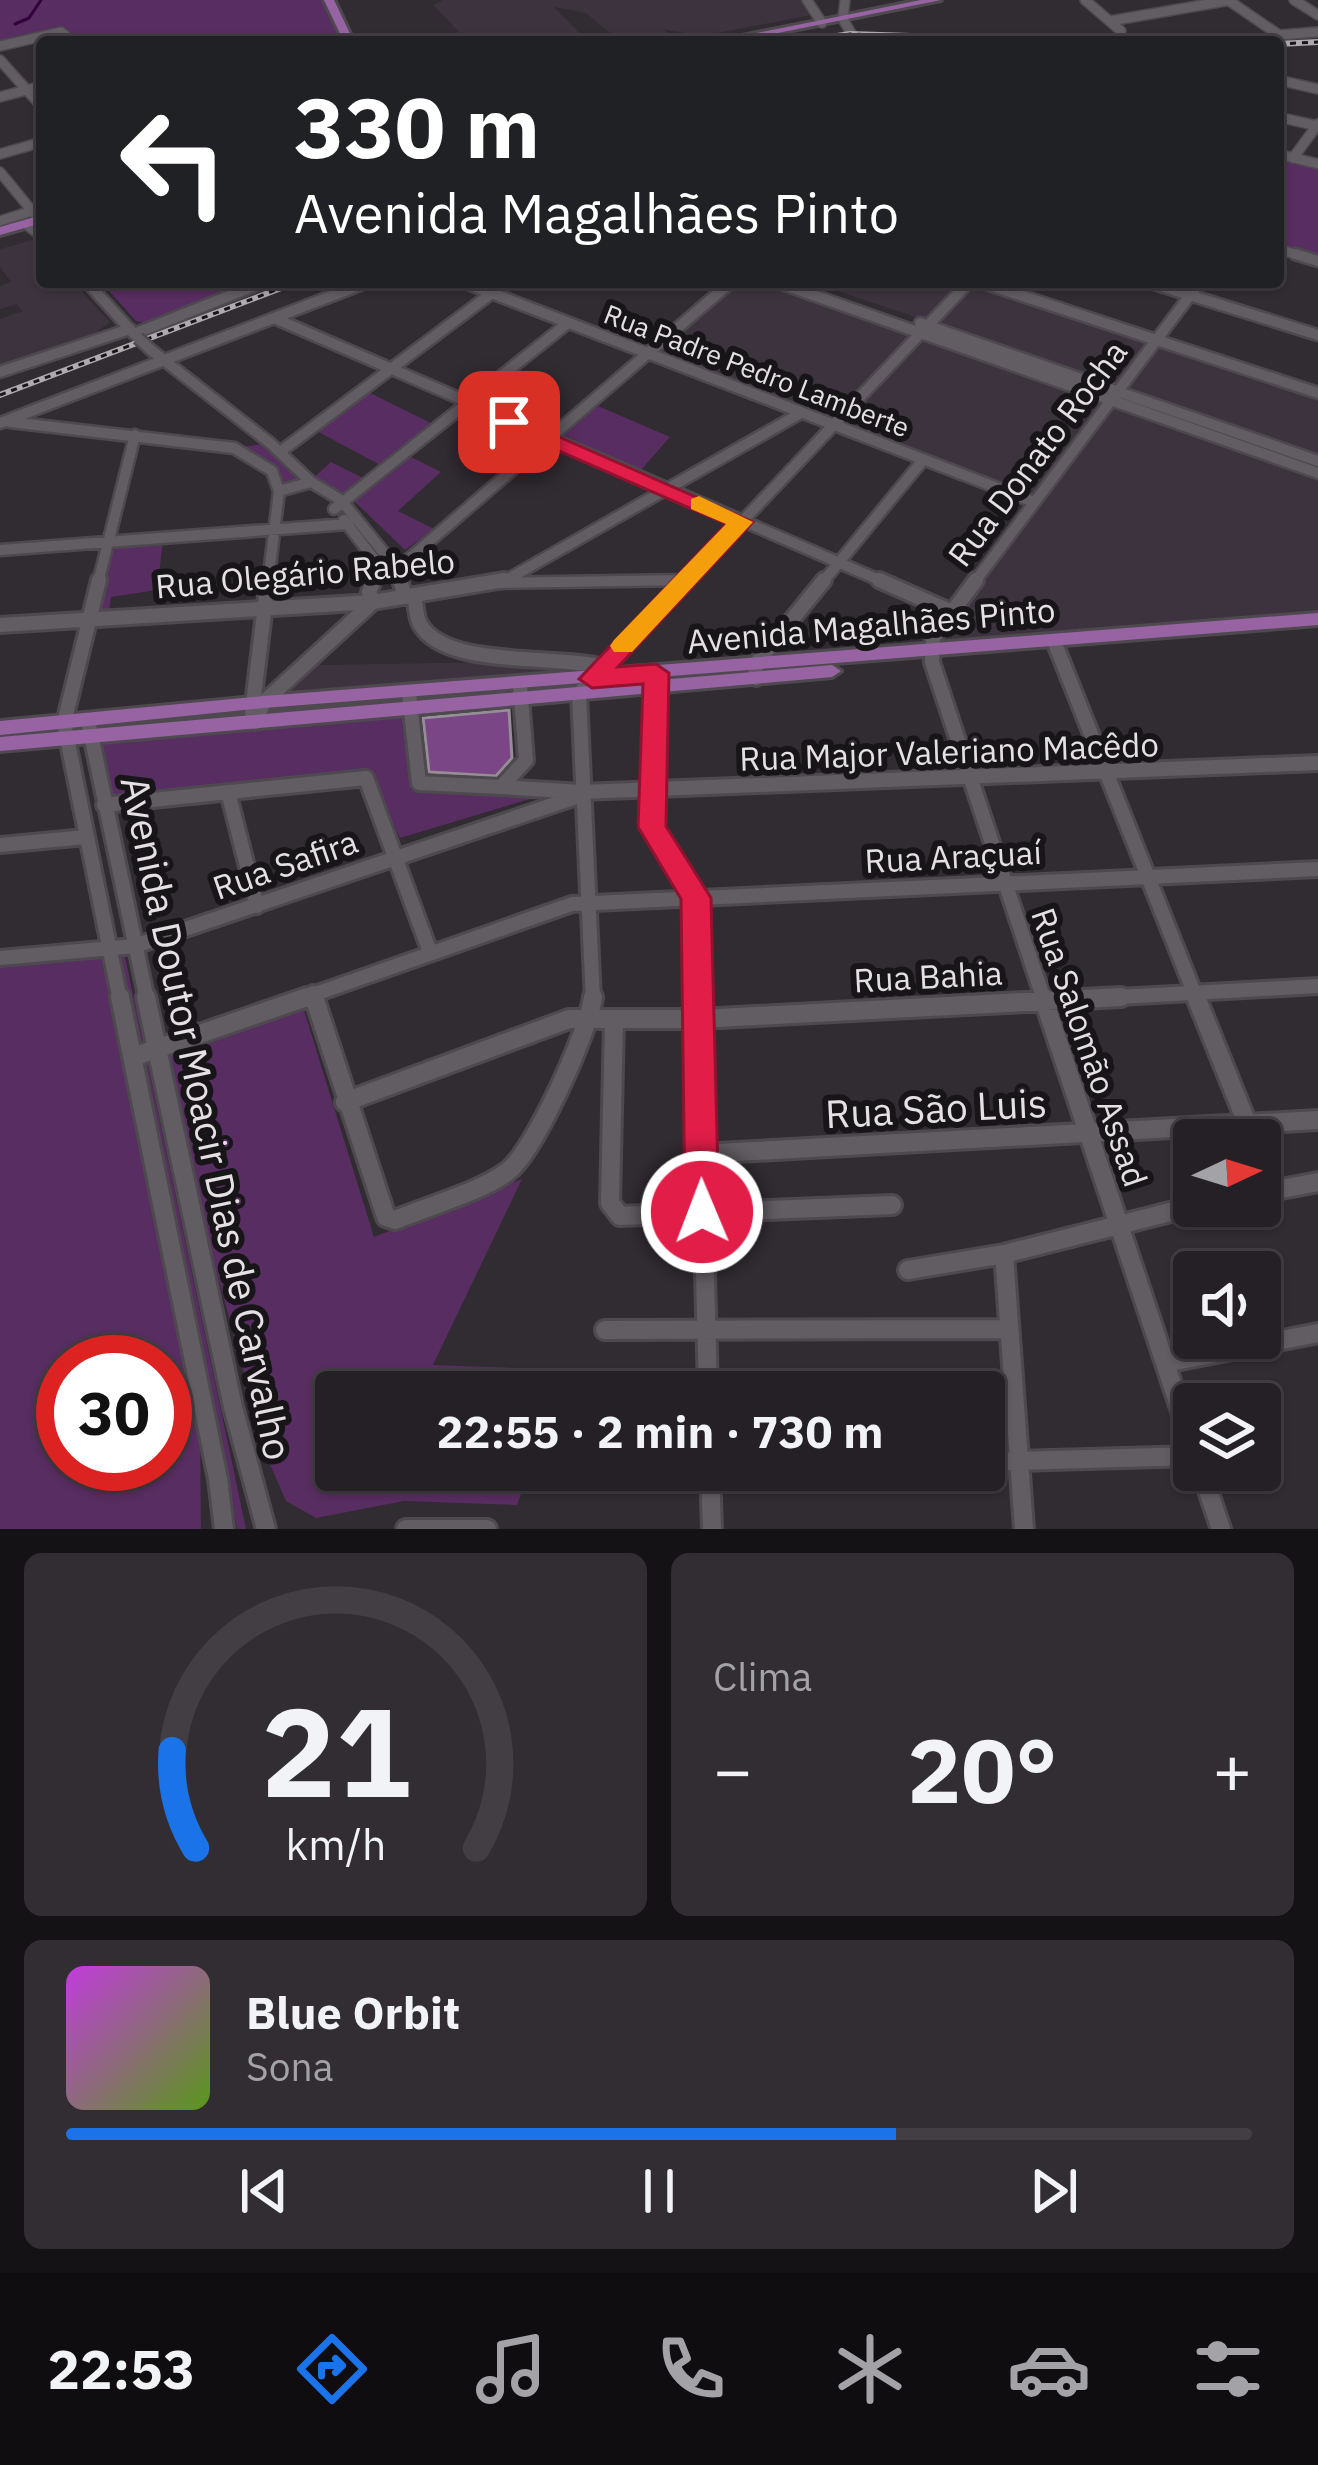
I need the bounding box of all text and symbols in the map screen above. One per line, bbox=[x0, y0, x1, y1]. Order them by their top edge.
text: 330 m bbox=[294, 72, 540, 181]
icon: left bbox=[96, 84, 252, 240]
text: Avenida Magalhães Pinto bbox=[294, 178, 899, 248]
street label: Rua Padre Pedro Lamberte bbox=[599, 296, 915, 444]
street label: Rua Donato Rocha bbox=[938, 331, 1136, 575]
pin bbox=[458, 371, 560, 473]
icon: arrive bbox=[476, 389, 542, 455]
street label: Rua Olegário Rabelo bbox=[153, 538, 457, 608]
street label: Avenida Magalhães Pinto bbox=[685, 587, 1057, 663]
street label: Rua Major Valeriano Macêdo bbox=[739, 722, 1159, 780]
street label: Avenida Doutor Moacir Dias de Carvalho bbox=[110, 772, 304, 1464]
street label: Rua Safira bbox=[207, 819, 363, 909]
street label: Rua Araçuaí bbox=[863, 830, 1043, 882]
street label: Rua Salomão Assad bbox=[1022, 902, 1158, 1192]
street label: Rua Bahia bbox=[852, 951, 1004, 1001]
street label: Rua São Luis bbox=[824, 1077, 1048, 1139]
north arrow bbox=[1173, 1119, 1281, 1227]
map controls bbox=[1173, 1119, 1281, 1491]
position arrow bbox=[639, 1149, 765, 1275]
button: sound bbox=[1173, 1251, 1281, 1359]
speed limit sign: 30 bbox=[36, 1335, 192, 1491]
button: layers bbox=[1173, 1383, 1281, 1491]
text: 22:55 · 2 min · 730 m bbox=[437, 1402, 883, 1460]
text: Clima bbox=[713, 1651, 812, 1702]
text: 21 bbox=[261, 1669, 410, 1831]
text: 20° bbox=[907, 1711, 1058, 1828]
text: − bbox=[713, 1726, 753, 1812]
text: + bbox=[1212, 1726, 1252, 1812]
text: km/h bbox=[285, 1815, 386, 1871]
text: Blue Orbit bbox=[246, 1983, 460, 2041]
text: Sona bbox=[246, 2041, 333, 2092]
icon: previous bbox=[231, 2158, 297, 2224]
icon: pause bbox=[626, 2158, 692, 2224]
icon: next bbox=[1021, 2158, 1087, 2224]
icon: directions bbox=[290, 2327, 374, 2411]
icon: music bbox=[469, 2327, 553, 2411]
icon: phone bbox=[649, 2327, 733, 2411]
icon: climate bbox=[828, 2327, 912, 2411]
icon: car bbox=[1007, 2327, 1091, 2411]
icon: filters bbox=[1186, 2327, 1270, 2411]
text: 22:53 bbox=[48, 2334, 195, 2404]

